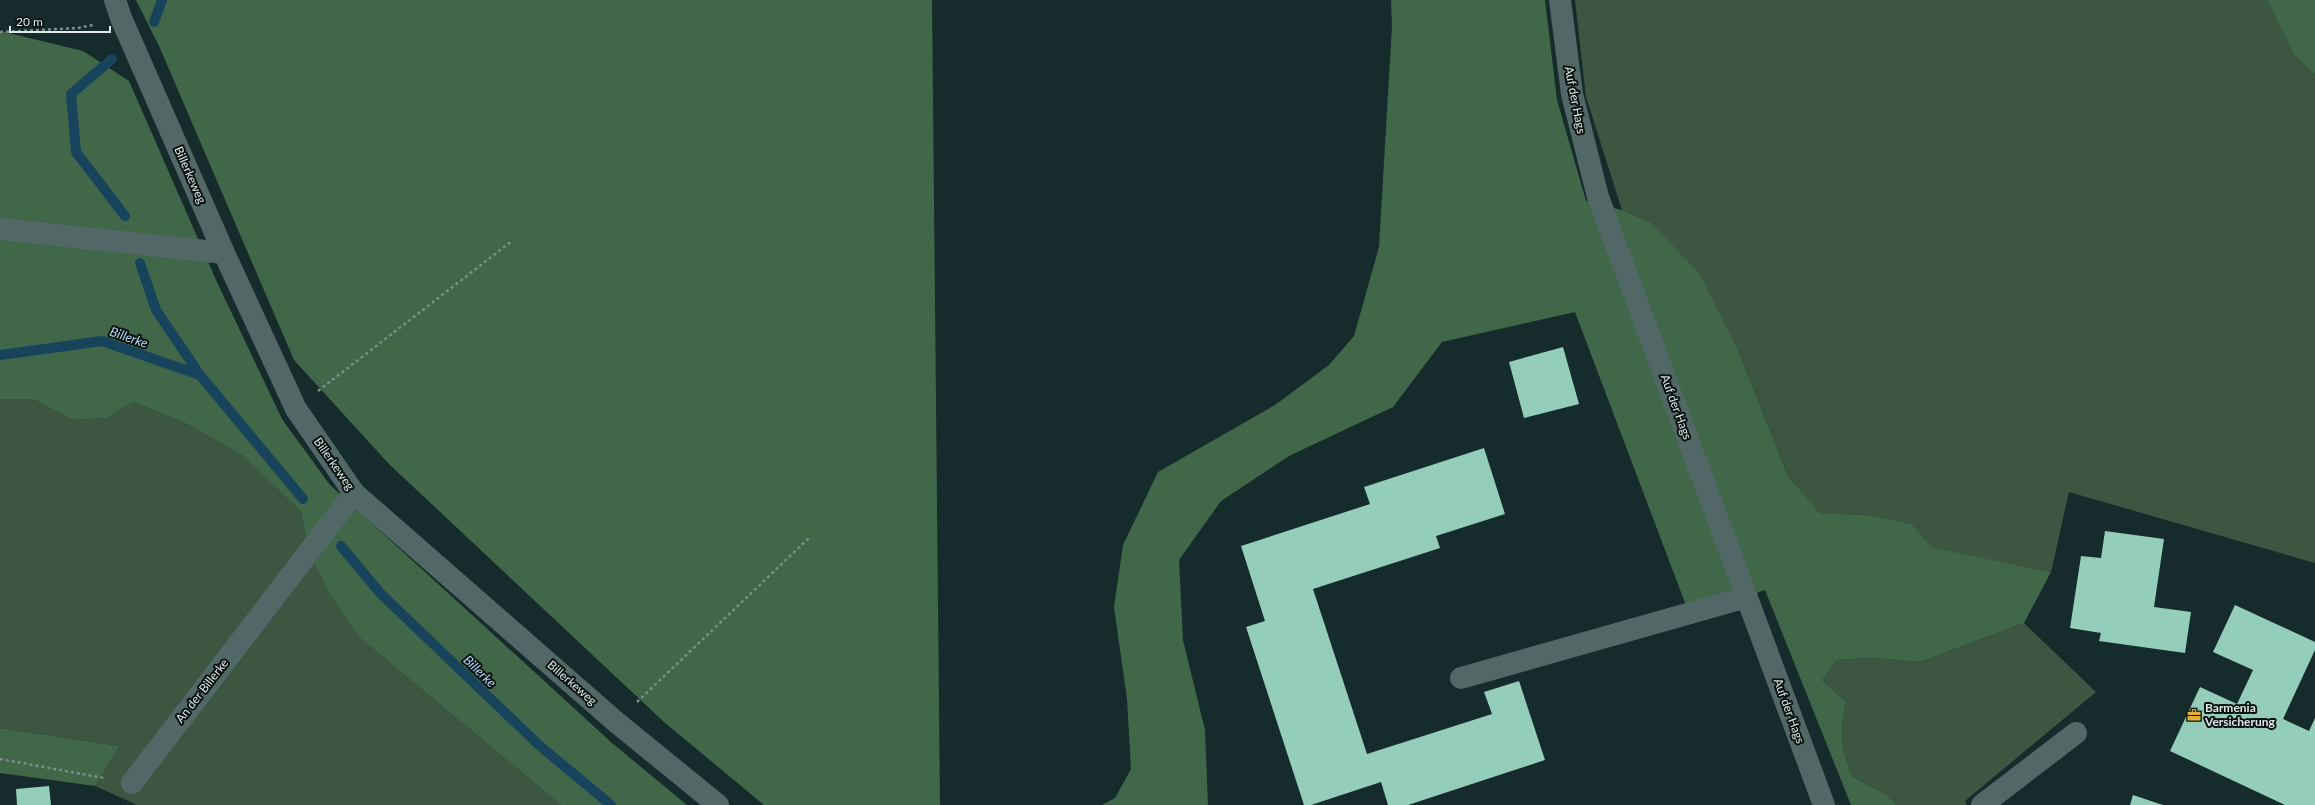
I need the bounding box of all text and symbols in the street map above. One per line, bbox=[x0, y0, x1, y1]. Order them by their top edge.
scale bar bbox=[10, 8, 110, 34]
text: 20 m bbox=[16, 14, 43, 29]
street label: Auf der Hags bbox=[1562, 65, 1589, 135]
street label: Billerkeweg bbox=[171, 144, 210, 206]
water label: Billerke bbox=[108, 323, 150, 351]
street label: Auf der Hags bbox=[1658, 372, 1695, 442]
street label: Billerkeweg bbox=[311, 434, 358, 493]
water label: Billerke bbox=[460, 652, 500, 690]
street label: An der Billerke bbox=[172, 656, 231, 726]
street label: Billerkeweg bbox=[544, 657, 600, 708]
street label: Auf der Hags bbox=[1771, 676, 1808, 746]
place label: Barmenia Versicherung bbox=[2204, 700, 2276, 729]
office icon: Barmenia Versicherung bbox=[2186, 707, 2202, 723]

